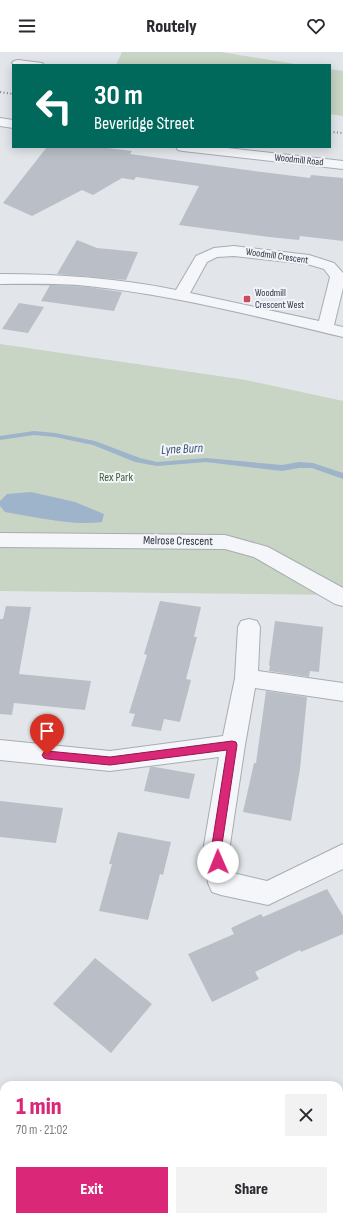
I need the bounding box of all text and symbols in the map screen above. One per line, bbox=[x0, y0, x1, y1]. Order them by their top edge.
icon: menu bbox=[16, 15, 38, 37]
icon: heart bbox=[305, 15, 327, 37]
text: Routely bbox=[146, 16, 197, 37]
text: 30 m bbox=[94, 79, 143, 112]
icon: left bbox=[28, 80, 80, 132]
text: Beveridge Street bbox=[94, 113, 194, 134]
street label: Woodmill Road bbox=[274, 151, 324, 169]
street label: Woodmill Crescent bbox=[245, 246, 309, 266]
place label: Woodmill Crescent West bbox=[255, 287, 304, 311]
marker: Woodmill Crescent West bbox=[242, 294, 252, 304]
water label: Lyne Burn bbox=[161, 440, 204, 458]
park label: Rex Park bbox=[99, 470, 133, 485]
street label: Melrose Crescent bbox=[143, 533, 213, 549]
pin bbox=[30, 714, 64, 755]
icon: arrive bbox=[36, 720, 58, 742]
position arrow bbox=[197, 841, 239, 883]
text: 1 min bbox=[16, 1092, 62, 1121]
button: close bbox=[285, 1094, 327, 1136]
text: 70 m · 21:02 bbox=[16, 1122, 68, 1138]
button: Exit bbox=[16, 1167, 168, 1213]
button: Share bbox=[176, 1167, 327, 1213]

